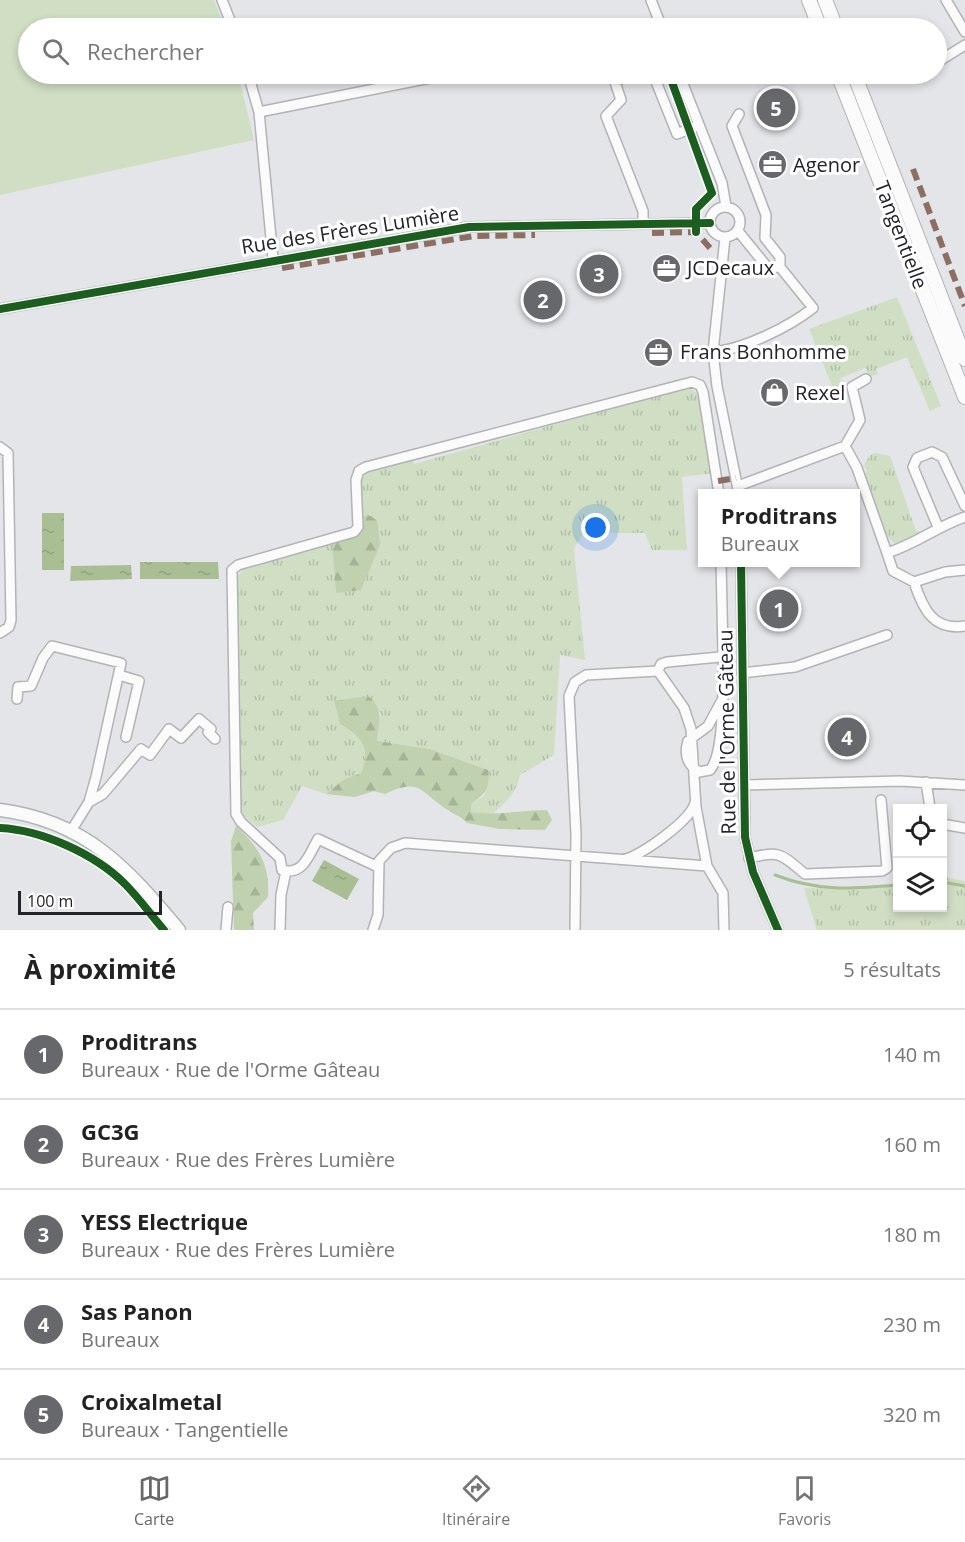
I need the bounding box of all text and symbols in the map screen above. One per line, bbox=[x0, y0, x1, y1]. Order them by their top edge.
search box bbox=[18, 18, 947, 84]
icon: search bbox=[39, 35, 72, 68]
text: Rechercher bbox=[87, 36, 204, 66]
pin: 5 bbox=[756, 86, 796, 130]
office icon: Agenor bbox=[756, 149, 788, 181]
place label: Agenor bbox=[793, 151, 860, 178]
street label: Tangentielle bbox=[869, 177, 934, 293]
street label: Rue des Frères Lumière bbox=[239, 199, 461, 260]
pin: 3 bbox=[580, 252, 618, 296]
office icon: JCDecaux bbox=[650, 252, 682, 284]
place label: JCDecaux bbox=[685, 254, 775, 281]
pin: 2 bbox=[524, 278, 562, 322]
office icon: Frans Bonhomme bbox=[643, 336, 675, 368]
place label: Frans Bonhomme bbox=[680, 338, 846, 365]
shop icon: Rexel bbox=[758, 377, 790, 409]
place label: Rexel bbox=[795, 379, 845, 406]
popup bbox=[698, 489, 860, 567]
text: Proditrans bbox=[721, 500, 837, 530]
your location bbox=[581, 513, 610, 542]
text: Bureaux bbox=[721, 530, 799, 557]
pin: 1 bbox=[760, 586, 798, 632]
street label: Rue de l'Orme Gâteau bbox=[711, 629, 742, 835]
pin: 4 bbox=[828, 714, 866, 760]
map controls bbox=[893, 804, 947, 912]
button: locate bbox=[893, 804, 947, 858]
button: layers bbox=[893, 858, 947, 912]
scale bar bbox=[18, 888, 162, 916]
text: 100 m bbox=[27, 890, 73, 912]
text: À proximité bbox=[24, 951, 176, 987]
text: 5 résultats bbox=[843, 956, 941, 983]
text: Proditrans bbox=[81, 1026, 197, 1056]
text: 1 bbox=[38, 1041, 49, 1068]
text: 140 m bbox=[883, 1041, 941, 1068]
text: Bureaux · Rue de l'Orme Gâteau bbox=[81, 1056, 380, 1083]
text: GC3G bbox=[81, 1116, 139, 1146]
text: 2 bbox=[38, 1131, 49, 1158]
text: 160 m bbox=[883, 1131, 941, 1158]
text: Bureaux · Rue des Frères Lumière bbox=[81, 1146, 395, 1173]
text: YESS Electrique bbox=[81, 1206, 248, 1236]
text: 3 bbox=[38, 1221, 49, 1248]
text: 180 m bbox=[883, 1221, 941, 1248]
text: Bureaux · Rue des Frères Lumière bbox=[81, 1236, 395, 1263]
text: Sas Panon bbox=[81, 1296, 193, 1326]
text: 4 bbox=[38, 1311, 49, 1338]
text: 230 m bbox=[883, 1311, 941, 1338]
text: Bureaux bbox=[81, 1326, 159, 1353]
text: Croixalmetal bbox=[81, 1386, 222, 1416]
text: 5 bbox=[38, 1401, 49, 1428]
text: 320 m bbox=[883, 1401, 941, 1428]
text: Bureaux · Tangentielle bbox=[81, 1416, 289, 1443]
tab: Carte bbox=[134, 1472, 174, 1530]
tab: Itinéraire bbox=[442, 1472, 510, 1530]
tab: Favoris bbox=[778, 1472, 831, 1530]

